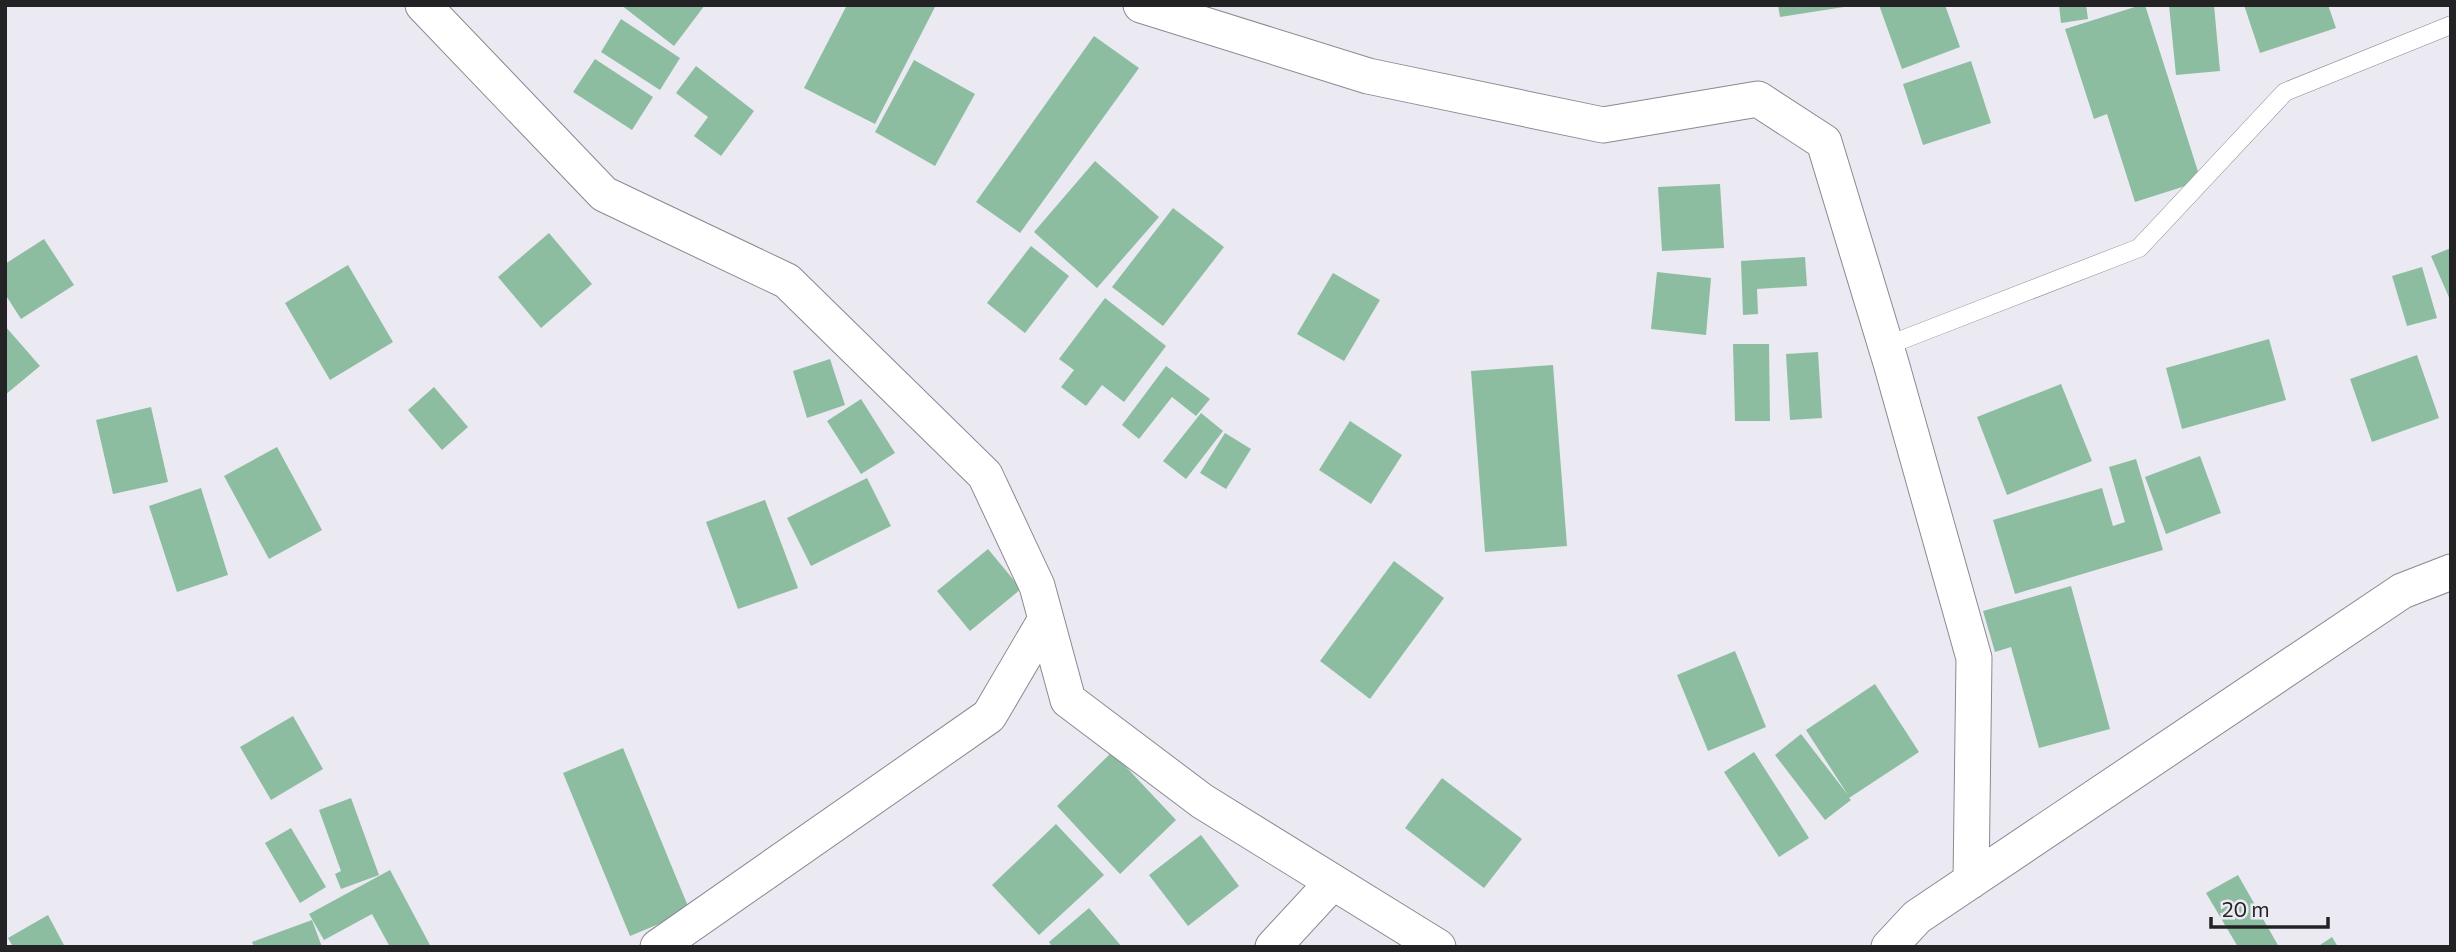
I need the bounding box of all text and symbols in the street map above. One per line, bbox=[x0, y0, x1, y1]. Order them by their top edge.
scale bar bbox=[2211, 886, 2328, 930]
text: 20 m bbox=[2222, 896, 2270, 921]

